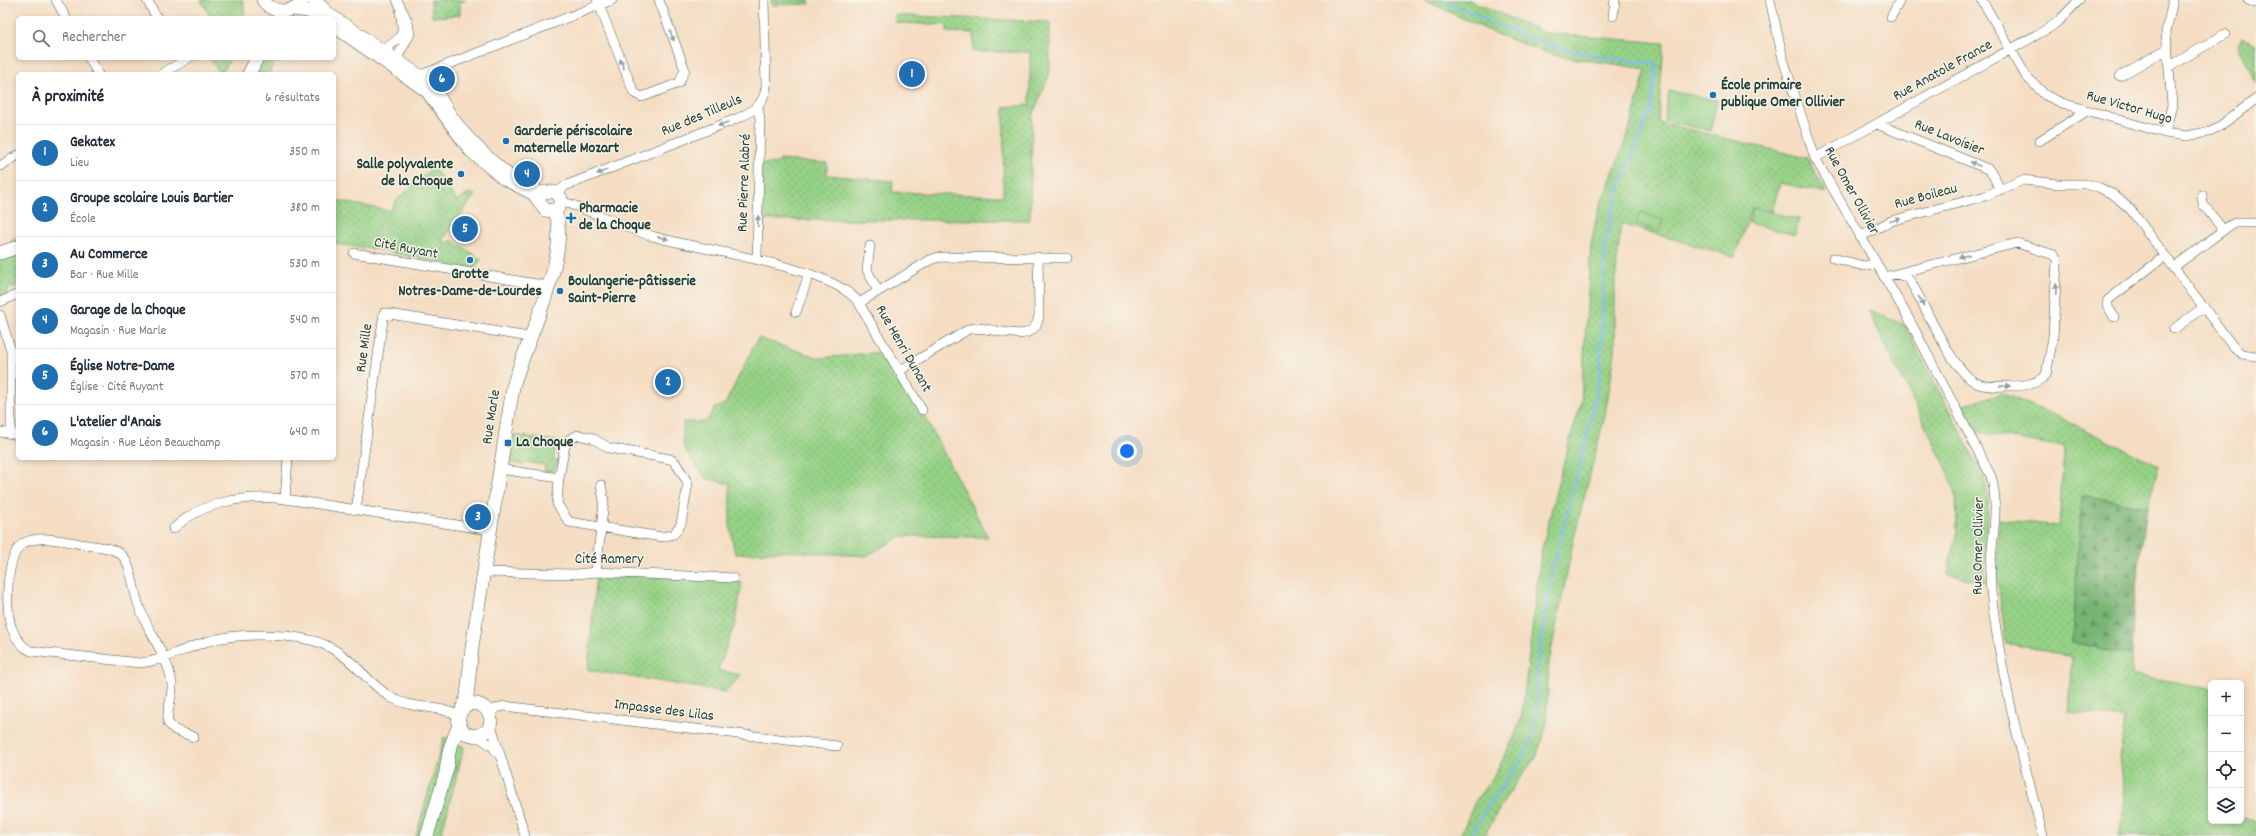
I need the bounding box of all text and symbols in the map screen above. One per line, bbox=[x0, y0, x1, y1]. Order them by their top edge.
search box bbox=[16, 16, 336, 60]
icon: search bbox=[30, 27, 52, 49]
text: Rechercher bbox=[62, 27, 126, 49]
one-way arrow bbox=[670, 31, 676, 43]
street label: Rue Anatole France bbox=[1889, 34, 1997, 107]
one-way arrow bbox=[619, 57, 625, 69]
pin: 1 bbox=[899, 59, 925, 89]
pin: 6 bbox=[429, 64, 455, 94]
place label: École primaire publique Omer Ollivier bbox=[1721, 75, 1845, 114]
street label: Rue Victor Hugo bbox=[2083, 85, 2175, 131]
text: À proximité bbox=[32, 86, 104, 110]
text: 6 résultats bbox=[265, 89, 320, 108]
street label: Rue des Tilleuls bbox=[658, 89, 746, 143]
marker: École primaire publique Omer Ollivier bbox=[1708, 90, 1718, 100]
street label: Rue Lavoisier bbox=[1911, 114, 1988, 162]
place label: Garderie périscolaire maternelle Mozart bbox=[514, 121, 633, 160]
one-way arrow bbox=[717, 121, 729, 127]
text: Gekatex bbox=[70, 132, 115, 154]
street label: Rue Pierre Alabré bbox=[732, 133, 758, 233]
marker: Garderie périscolaire maternelle Mozart bbox=[501, 136, 511, 146]
text: 1 bbox=[44, 143, 46, 162]
text: 350 m bbox=[289, 143, 320, 162]
street label: Rue Omer Ollivier bbox=[1818, 143, 1885, 240]
text: Lieu bbox=[70, 154, 89, 173]
place label: Salle polyvalente de la Choque bbox=[356, 154, 453, 193]
pin: 4 bbox=[514, 159, 540, 189]
one-way arrow bbox=[1969, 161, 1980, 167]
marker: Salle polyvalente de la Choque bbox=[456, 169, 466, 179]
one-way arrow bbox=[596, 169, 608, 175]
street label: Rue Boileau bbox=[1892, 178, 1960, 216]
text: Groupe scolaire Louis Bartier bbox=[70, 188, 233, 210]
place label: Pharmacie de la Choque bbox=[579, 198, 651, 237]
text: 2 bbox=[42, 199, 48, 218]
text: 380 m bbox=[290, 199, 320, 218]
text: École bbox=[70, 210, 96, 229]
marker: Pharmacie de la Choque bbox=[566, 213, 576, 223]
pin: 5 bbox=[452, 214, 478, 244]
one-way arrow bbox=[754, 215, 761, 227]
one-way arrow bbox=[1890, 217, 1902, 223]
street label: Cité Ruyant bbox=[372, 232, 440, 266]
one-way arrow bbox=[657, 236, 670, 242]
text: Au Commerce bbox=[70, 244, 148, 266]
one-way arrow bbox=[1957, 253, 1970, 259]
text: 3 bbox=[42, 255, 48, 274]
text: 530 m bbox=[289, 255, 320, 274]
marker: Grotte Notres-Dame-de-Lourdes bbox=[465, 255, 475, 265]
place label: Grotte Notres-Dame-de-Lourdes bbox=[398, 264, 542, 303]
text: Bar · Rue Mille bbox=[70, 266, 139, 285]
place label: Boulangerie-pâtisserie Saint-Pierre bbox=[568, 271, 696, 310]
one-way arrow bbox=[2052, 283, 2059, 295]
marker: Boulangerie-pâtisserie Saint-Pierre bbox=[555, 286, 565, 296]
one-way arrow bbox=[1918, 295, 1925, 307]
text: Garage de la Choque bbox=[70, 300, 186, 322]
street label: Rue Henri Dunant bbox=[869, 301, 937, 397]
text: 4 bbox=[42, 311, 48, 330]
text: 540 m bbox=[290, 311, 320, 330]
text: Magasin · Rue Marle bbox=[70, 322, 166, 341]
street label: Rue Mille bbox=[351, 322, 379, 374]
text: Église Notre-Dame bbox=[70, 356, 175, 378]
text: 5 bbox=[42, 367, 48, 386]
text: 570 m bbox=[290, 367, 320, 386]
pin: 2 bbox=[655, 367, 681, 397]
text: Église · Cité Ruyant bbox=[70, 378, 163, 397]
one-way arrow bbox=[1999, 383, 2012, 389]
street label: Rue Marle bbox=[477, 388, 507, 446]
text: L'atelier d'Anais bbox=[70, 412, 161, 434]
text: 6 bbox=[42, 423, 48, 442]
text: 640 m bbox=[289, 423, 320, 442]
place label: La Choque bbox=[516, 432, 574, 454]
text: Magasin · Rue Léon Beauchamp bbox=[70, 434, 220, 453]
marker: La Choque bbox=[503, 438, 513, 448]
your location bbox=[1117, 441, 1137, 461]
street label: Rue Omer Ollivier bbox=[1967, 496, 1991, 595]
pin: 3 bbox=[465, 502, 491, 532]
street label: Cité Ramery bbox=[575, 549, 644, 571]
map controls bbox=[2208, 680, 2244, 824]
button: + bbox=[2208, 680, 2244, 716]
street label: Impasse des Lilas bbox=[613, 694, 715, 728]
button: − bbox=[2208, 716, 2244, 752]
button: locate bbox=[2208, 752, 2244, 788]
button: layers bbox=[2208, 788, 2244, 824]

